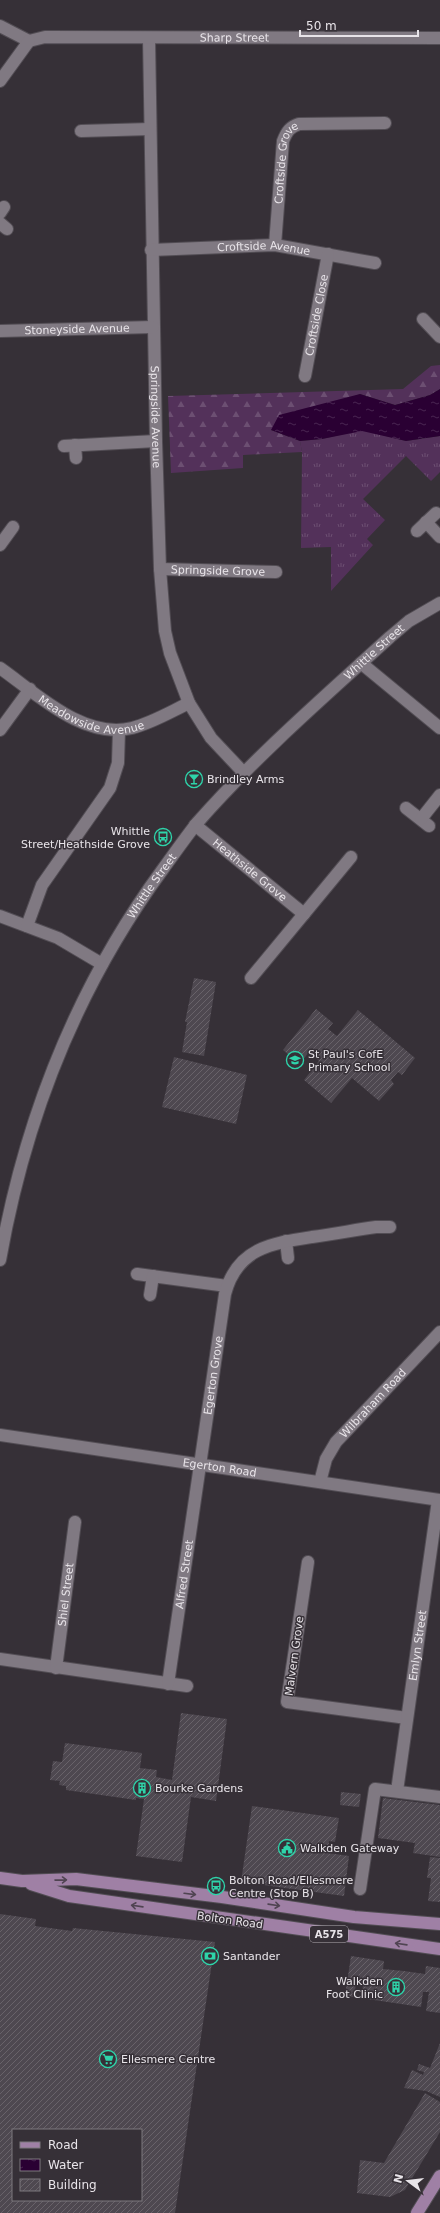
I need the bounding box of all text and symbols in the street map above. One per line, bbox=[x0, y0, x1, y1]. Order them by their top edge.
scale bar bbox=[300, 12, 418, 38]
text: 50 m bbox=[306, 19, 337, 33]
street label: Sharp Street bbox=[200, 31, 270, 45]
street label: Croftside Grove bbox=[272, 119, 301, 204]
street label: Croftside Avenue bbox=[217, 239, 311, 258]
street label: Croftside Close bbox=[303, 273, 331, 357]
street label: Stoneyside Avenue bbox=[24, 322, 130, 337]
street label: Springside Avenue bbox=[148, 366, 163, 469]
street label: Springside Grove bbox=[171, 563, 266, 579]
street label: Whittle Street bbox=[342, 621, 408, 682]
street label: Meadowside Avenue bbox=[36, 693, 146, 737]
bar icon: Brindley Arms bbox=[184, 769, 204, 789]
place label: Brindley Arms bbox=[207, 773, 284, 786]
place label: Whittle Street/Heathside Grove bbox=[21, 825, 150, 851]
bus stop icon: Whittle Street/Heathside Grove bbox=[153, 827, 173, 847]
street label: Heathside Grove bbox=[210, 836, 290, 905]
street label: Whittle Street bbox=[125, 851, 180, 921]
place label: St Paul's CofE Primary School bbox=[308, 1048, 391, 1074]
school or university icon: St Paul's CofE Primary School bbox=[285, 1050, 305, 1070]
street label: Egerton Grove bbox=[201, 1335, 226, 1416]
street label: Wilbraham Road bbox=[337, 1366, 409, 1441]
street label: Egerton Road bbox=[182, 1456, 257, 1480]
street label: Alfred Street bbox=[173, 1538, 196, 1610]
street label: Shiel Street bbox=[55, 1562, 77, 1627]
street label: Emlyn Street bbox=[407, 1609, 430, 1682]
street label: Malvern Grove bbox=[282, 1615, 307, 1697]
building icon: Bourke Gardens bbox=[132, 1778, 152, 1798]
place label: Bourke Gardens bbox=[155, 1782, 243, 1795]
public building icon: Walkden Gateway bbox=[277, 1838, 297, 1858]
place label: Walkden Gateway bbox=[300, 1842, 400, 1855]
place label: Bolton Road/Ellesmere Centre (Stop B) bbox=[229, 1874, 353, 1900]
one-way arrow bbox=[54, 1876, 67, 1884]
bus stop icon: Bolton Road/Ellesmere Centre (Stop B) bbox=[206, 1876, 226, 1896]
one-way arrow bbox=[183, 1890, 196, 1897]
one-way arrow bbox=[267, 1901, 280, 1909]
one-way arrow bbox=[131, 1902, 144, 1910]
street label: Bolton Road bbox=[196, 1909, 264, 1932]
road number: A575 bbox=[310, 1926, 348, 1942]
one-way arrow bbox=[395, 1940, 408, 1948]
bank icon: Santander bbox=[200, 1946, 220, 1966]
place label: Santander bbox=[223, 1950, 280, 1963]
place label: Walkden Foot Clinic bbox=[326, 1975, 383, 2001]
building icon: Walkden Foot Clinic bbox=[386, 1977, 406, 1997]
supermarket icon: Ellesmere Centre bbox=[98, 2049, 118, 2069]
place label: Ellesmere Centre bbox=[121, 2053, 216, 2066]
legend bbox=[12, 2129, 142, 2201]
text: Road bbox=[48, 2138, 78, 2152]
text: Water bbox=[48, 2158, 84, 2172]
north arrow bbox=[388, 2161, 428, 2201]
text: N bbox=[391, 2172, 406, 2185]
text: Building bbox=[48, 2178, 97, 2192]

